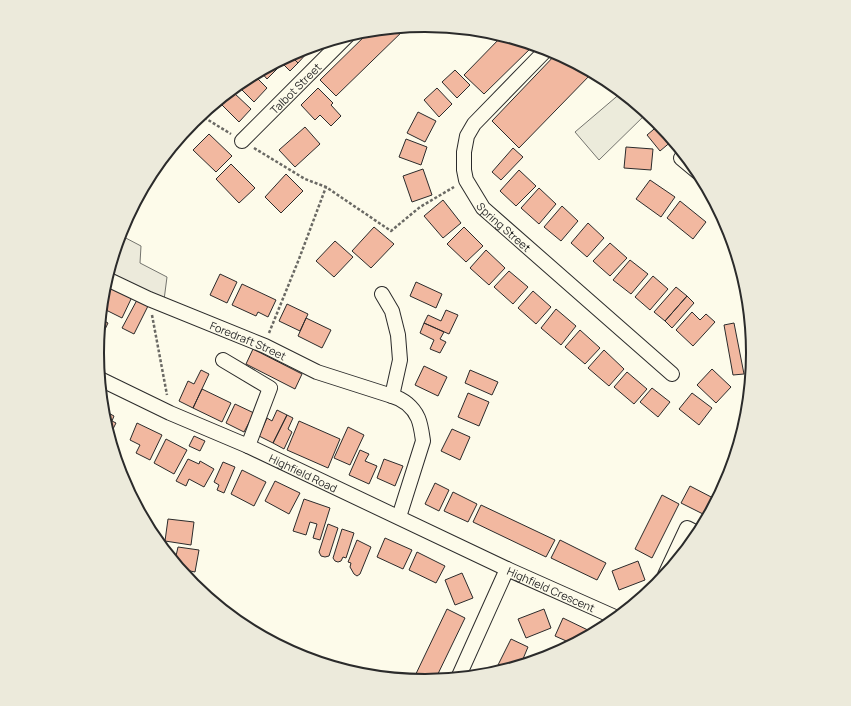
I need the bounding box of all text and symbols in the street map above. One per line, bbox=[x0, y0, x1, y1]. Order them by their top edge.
street label: Talbot Street bbox=[266, 59, 324, 117]
street label: Spring Street bbox=[474, 199, 534, 255]
street label: Foredraft Street bbox=[208, 317, 289, 363]
street label: Highfield Road bbox=[267, 450, 340, 495]
street label: Highfield Crescent bbox=[505, 563, 598, 615]

